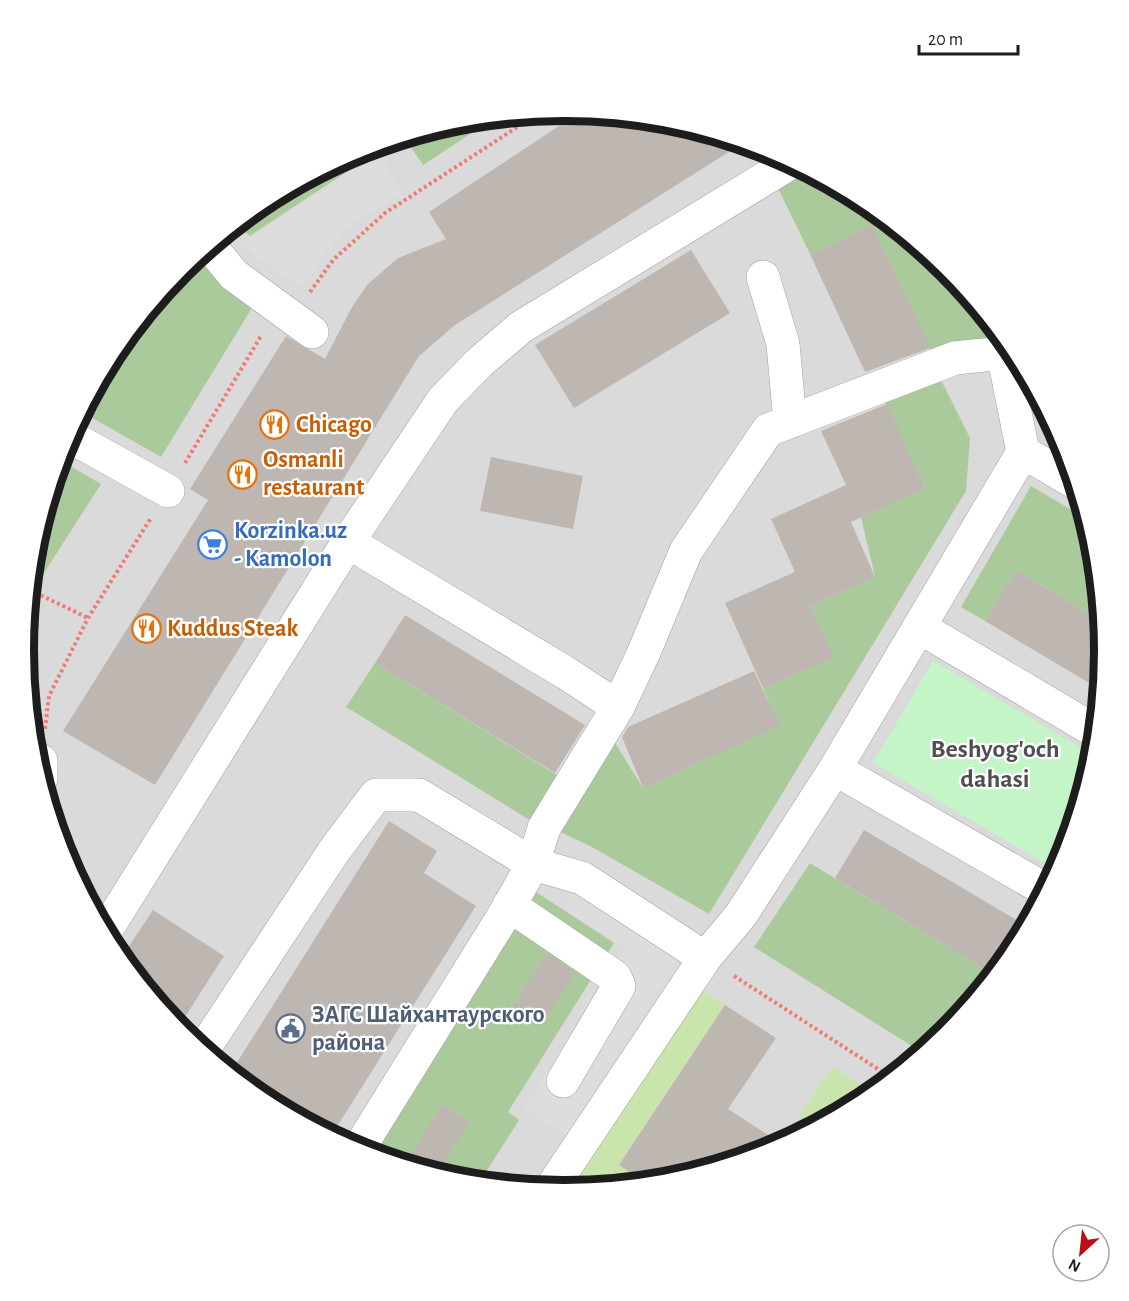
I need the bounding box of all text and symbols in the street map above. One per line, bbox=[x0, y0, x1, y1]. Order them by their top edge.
scale bar bbox=[919, 18, 1018, 56]
text: 20 m bbox=[928, 31, 963, 49]
restaurant icon: Chicago bbox=[259, 409, 291, 441]
place label: Chicago bbox=[296, 413, 372, 437]
place label: Osmanli restaurant bbox=[263, 448, 364, 500]
restaurant icon: Osmanli restaurant bbox=[226, 458, 258, 490]
place label: Korzinka.uz - Kamolon bbox=[234, 519, 347, 571]
supermarket icon: Korzinka.uz - Kamolon bbox=[197, 529, 229, 561]
restaurant icon: Kuddus Steak bbox=[130, 613, 162, 645]
place label: Kuddus Steak bbox=[167, 617, 299, 641]
district label: Beshyog'och dahasi bbox=[931, 736, 1060, 792]
place label: ЗАГС Шайхантаурского района bbox=[312, 1003, 545, 1055]
public building icon: ЗАГС Шайхантаурского района bbox=[275, 1013, 307, 1045]
north arrow bbox=[1051, 1223, 1111, 1283]
text: N bbox=[1066, 1256, 1083, 1275]

